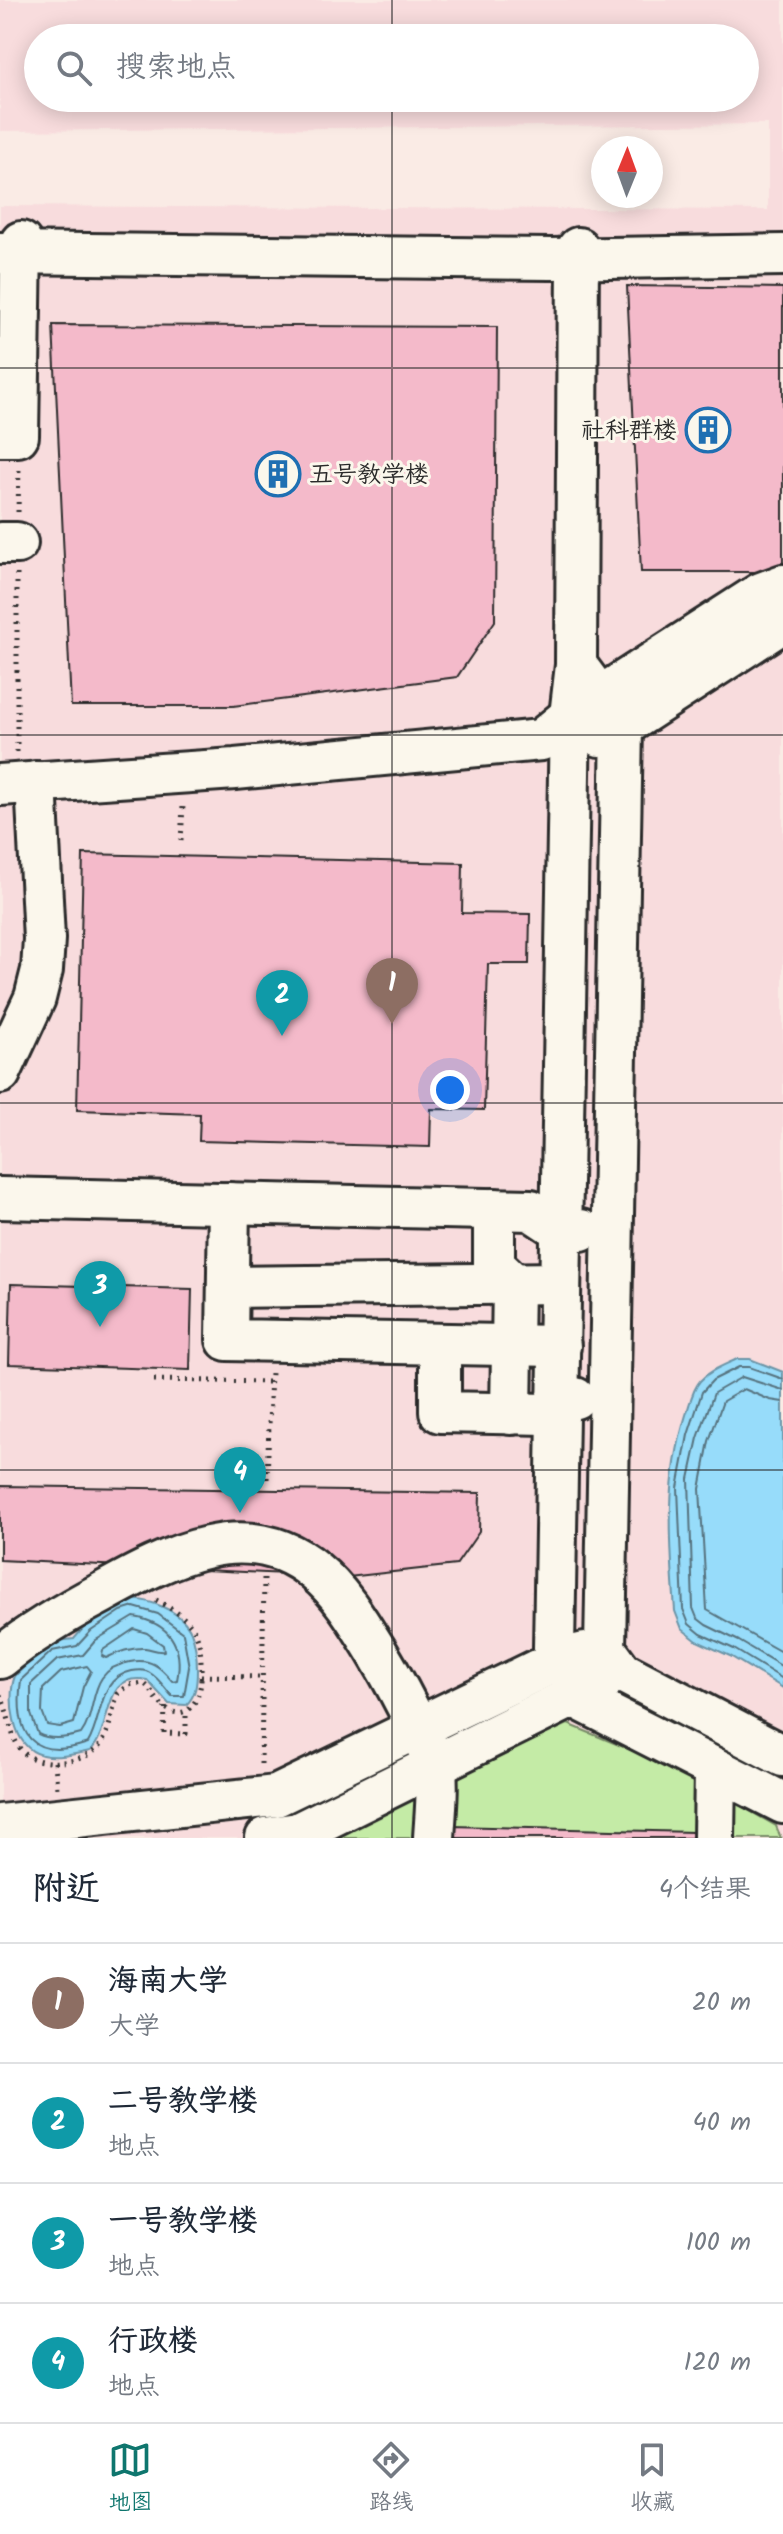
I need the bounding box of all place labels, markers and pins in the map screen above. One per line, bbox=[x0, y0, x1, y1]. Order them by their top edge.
building icon: 社科群楼 bbox=[684, 406, 732, 454]
place label: 社科群楼 bbox=[581, 412, 677, 451]
building icon: 五号教学楼 bbox=[254, 450, 302, 498]
place label: 五号教学楼 bbox=[309, 456, 429, 495]
pin: 1 bbox=[366, 958, 418, 1024]
pin: 2 bbox=[256, 970, 308, 1036]
pin: 3 bbox=[74, 1261, 126, 1327]
pin: 4 bbox=[214, 1447, 266, 1513]

